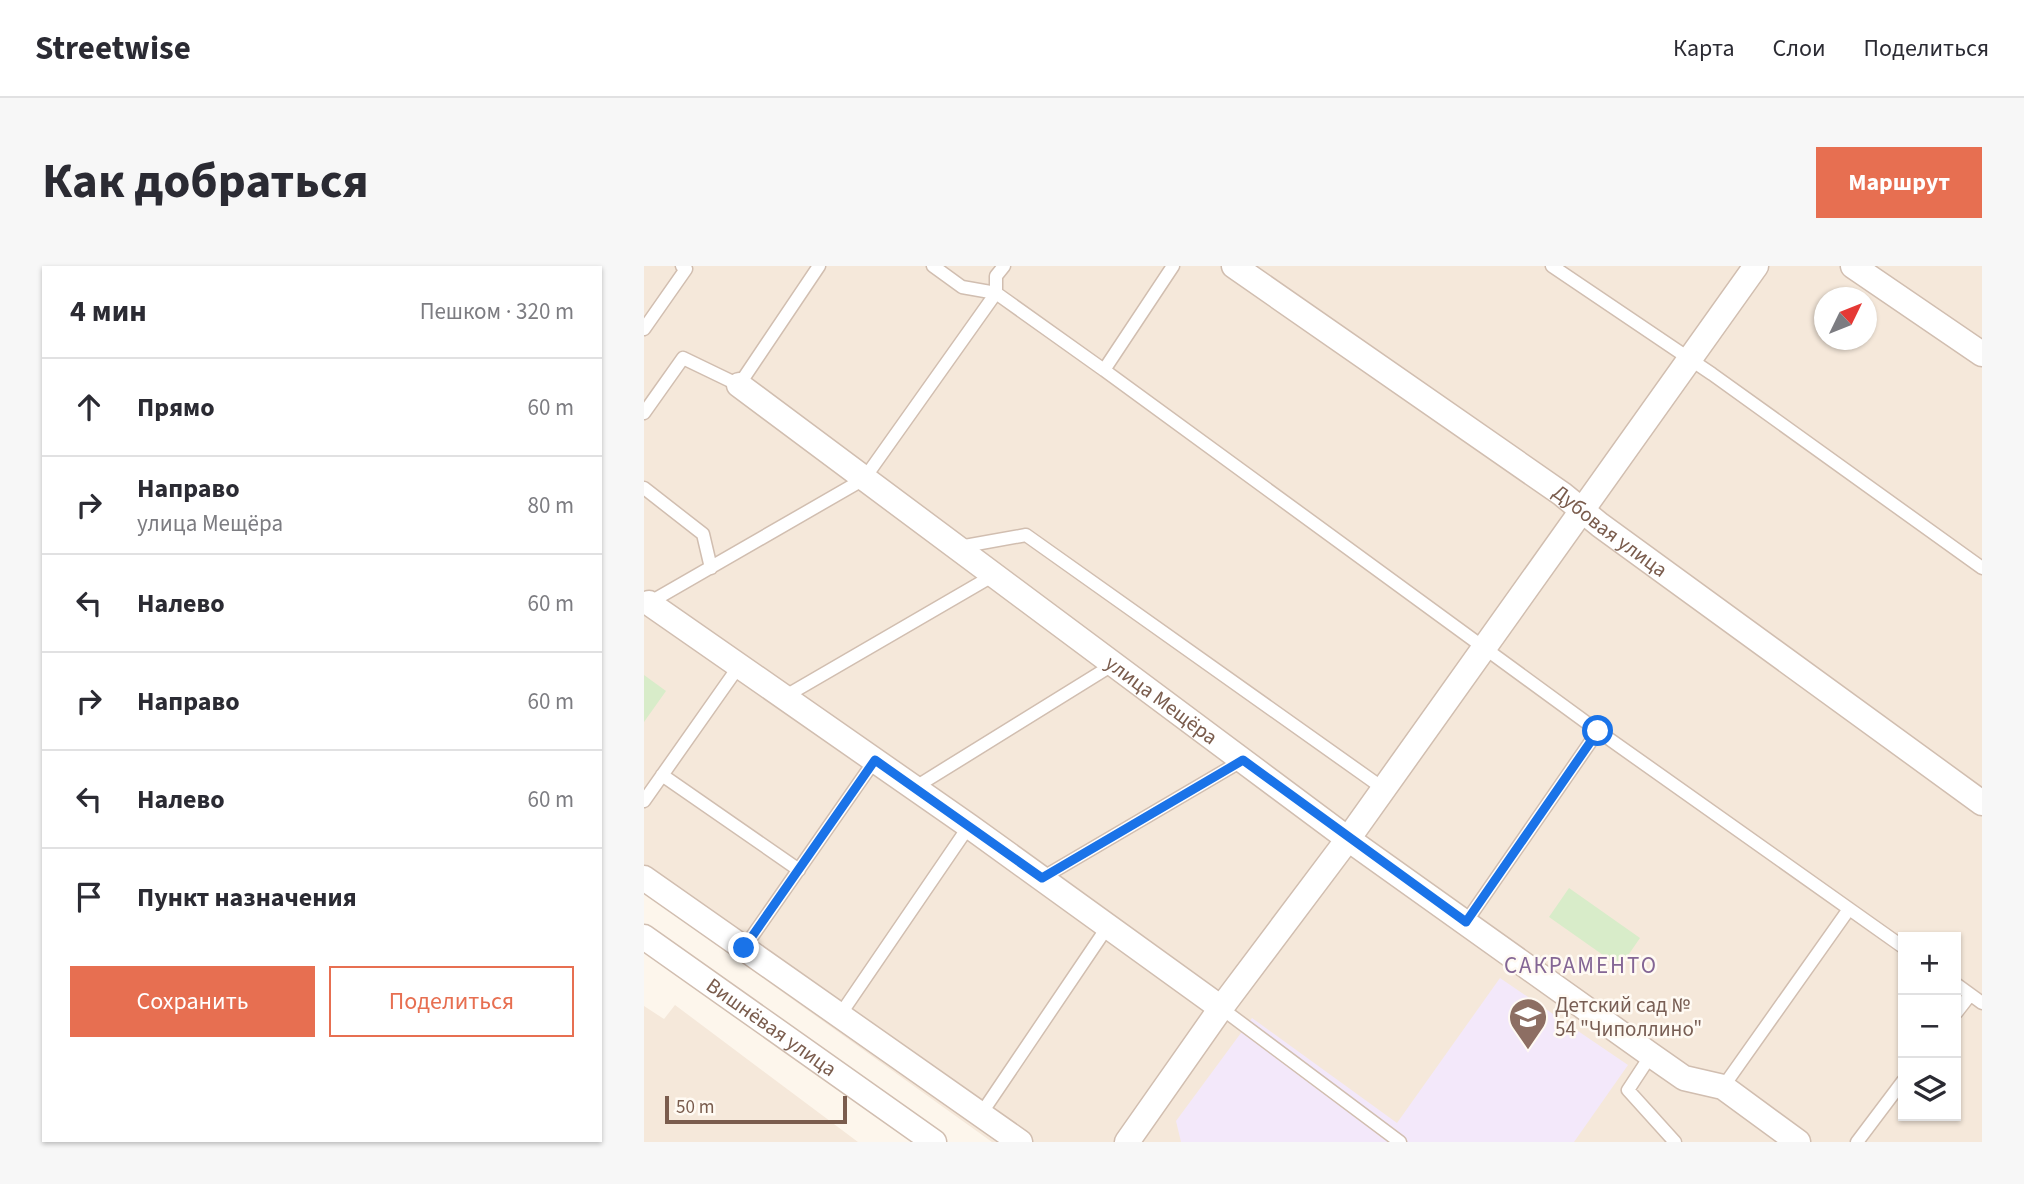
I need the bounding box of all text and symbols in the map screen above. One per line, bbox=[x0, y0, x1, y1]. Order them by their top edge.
text: Streetwise bbox=[35, 25, 191, 72]
text: Карта bbox=[1673, 31, 1735, 66]
text: Слои bbox=[1773, 31, 1826, 66]
text: Поделиться bbox=[1864, 31, 1989, 66]
text: Как добраться bbox=[42, 147, 369, 217]
button: Маршрут bbox=[1816, 147, 1982, 218]
north arrow bbox=[1814, 287, 1877, 350]
text: 4 мин bbox=[70, 290, 147, 333]
text: Пешком · 320 m bbox=[420, 295, 574, 328]
icon: ahead bbox=[70, 388, 108, 426]
text: Прямо bbox=[137, 389, 215, 426]
text: 60 m bbox=[527, 391, 574, 424]
text: Направо bbox=[137, 470, 240, 507]
street label: Дубовая улица bbox=[1547, 477, 1674, 584]
icon: right bbox=[70, 486, 108, 524]
text: 80 m bbox=[527, 489, 574, 522]
text: улица Мещёра bbox=[137, 507, 283, 540]
icon: left bbox=[70, 584, 108, 622]
text: Налево bbox=[137, 585, 225, 622]
text: 60 m bbox=[527, 587, 574, 620]
street label: улица Мещёра bbox=[1099, 648, 1224, 752]
icon: right bbox=[70, 682, 108, 720]
text: Направо bbox=[137, 683, 240, 720]
text: 60 m bbox=[527, 685, 574, 718]
route start bbox=[1582, 715, 1613, 746]
icon: left bbox=[70, 780, 108, 818]
text: Налево bbox=[137, 781, 225, 818]
text: 60 m bbox=[527, 783, 574, 816]
icon: arrive bbox=[70, 878, 108, 916]
text: Пункт назначения bbox=[137, 879, 357, 916]
route end bbox=[728, 932, 759, 963]
map controls bbox=[1898, 932, 1961, 1121]
button: + bbox=[1898, 932, 1961, 995]
district label: САКРАМЕНТО bbox=[1504, 949, 1658, 982]
button: Сохранить bbox=[70, 966, 315, 1037]
button: Поделиться bbox=[329, 966, 574, 1037]
street label: Вишнёвая улица bbox=[700, 970, 843, 1084]
place label: Детский сад № 54 "Чиполлино" bbox=[1555, 990, 1702, 1044]
button: − bbox=[1898, 995, 1961, 1058]
school or university icon: Детский сад № 54 "Чиполлино" bbox=[1507, 996, 1549, 1051]
button: layers bbox=[1898, 1058, 1961, 1121]
scale bar bbox=[665, 1093, 847, 1125]
text: 50 m bbox=[676, 1094, 714, 1121]

